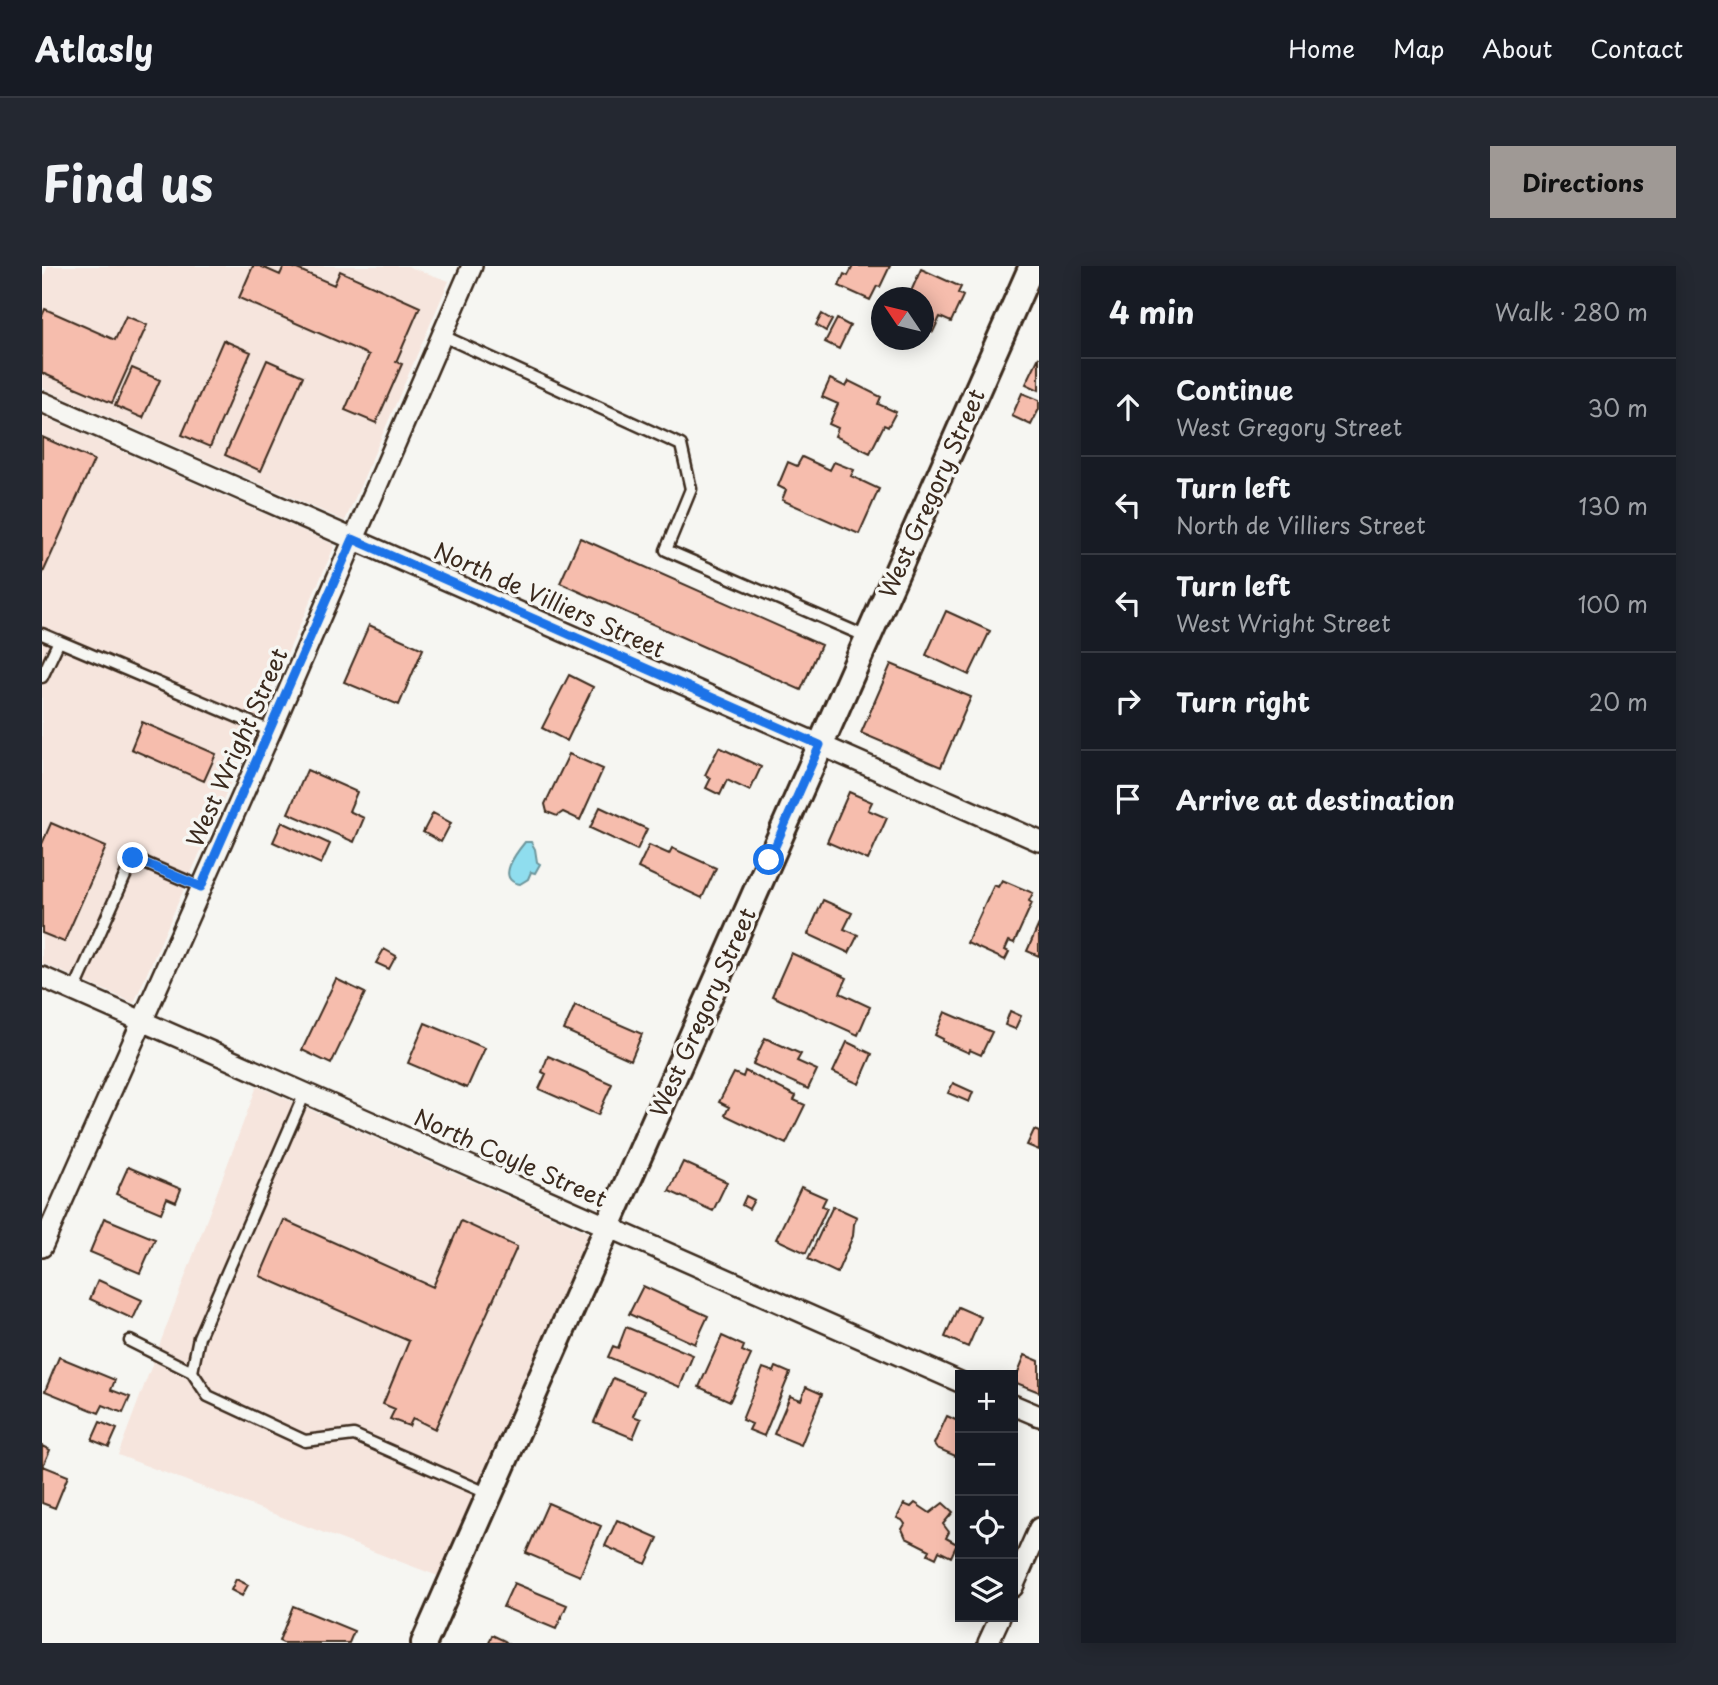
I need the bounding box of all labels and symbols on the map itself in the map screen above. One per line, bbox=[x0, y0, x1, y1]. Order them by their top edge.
north arrow bbox=[871, 287, 934, 350]
street label: West Gregory Street bbox=[869, 383, 993, 603]
street label: North de Villiers Street bbox=[429, 532, 671, 666]
street label: West Wright Street bbox=[176, 642, 296, 852]
route end bbox=[117, 842, 148, 873]
route start bbox=[753, 844, 784, 875]
street label: West Gregory Street bbox=[640, 902, 764, 1122]
street label: North Coyle Street bbox=[409, 1099, 613, 1215]

